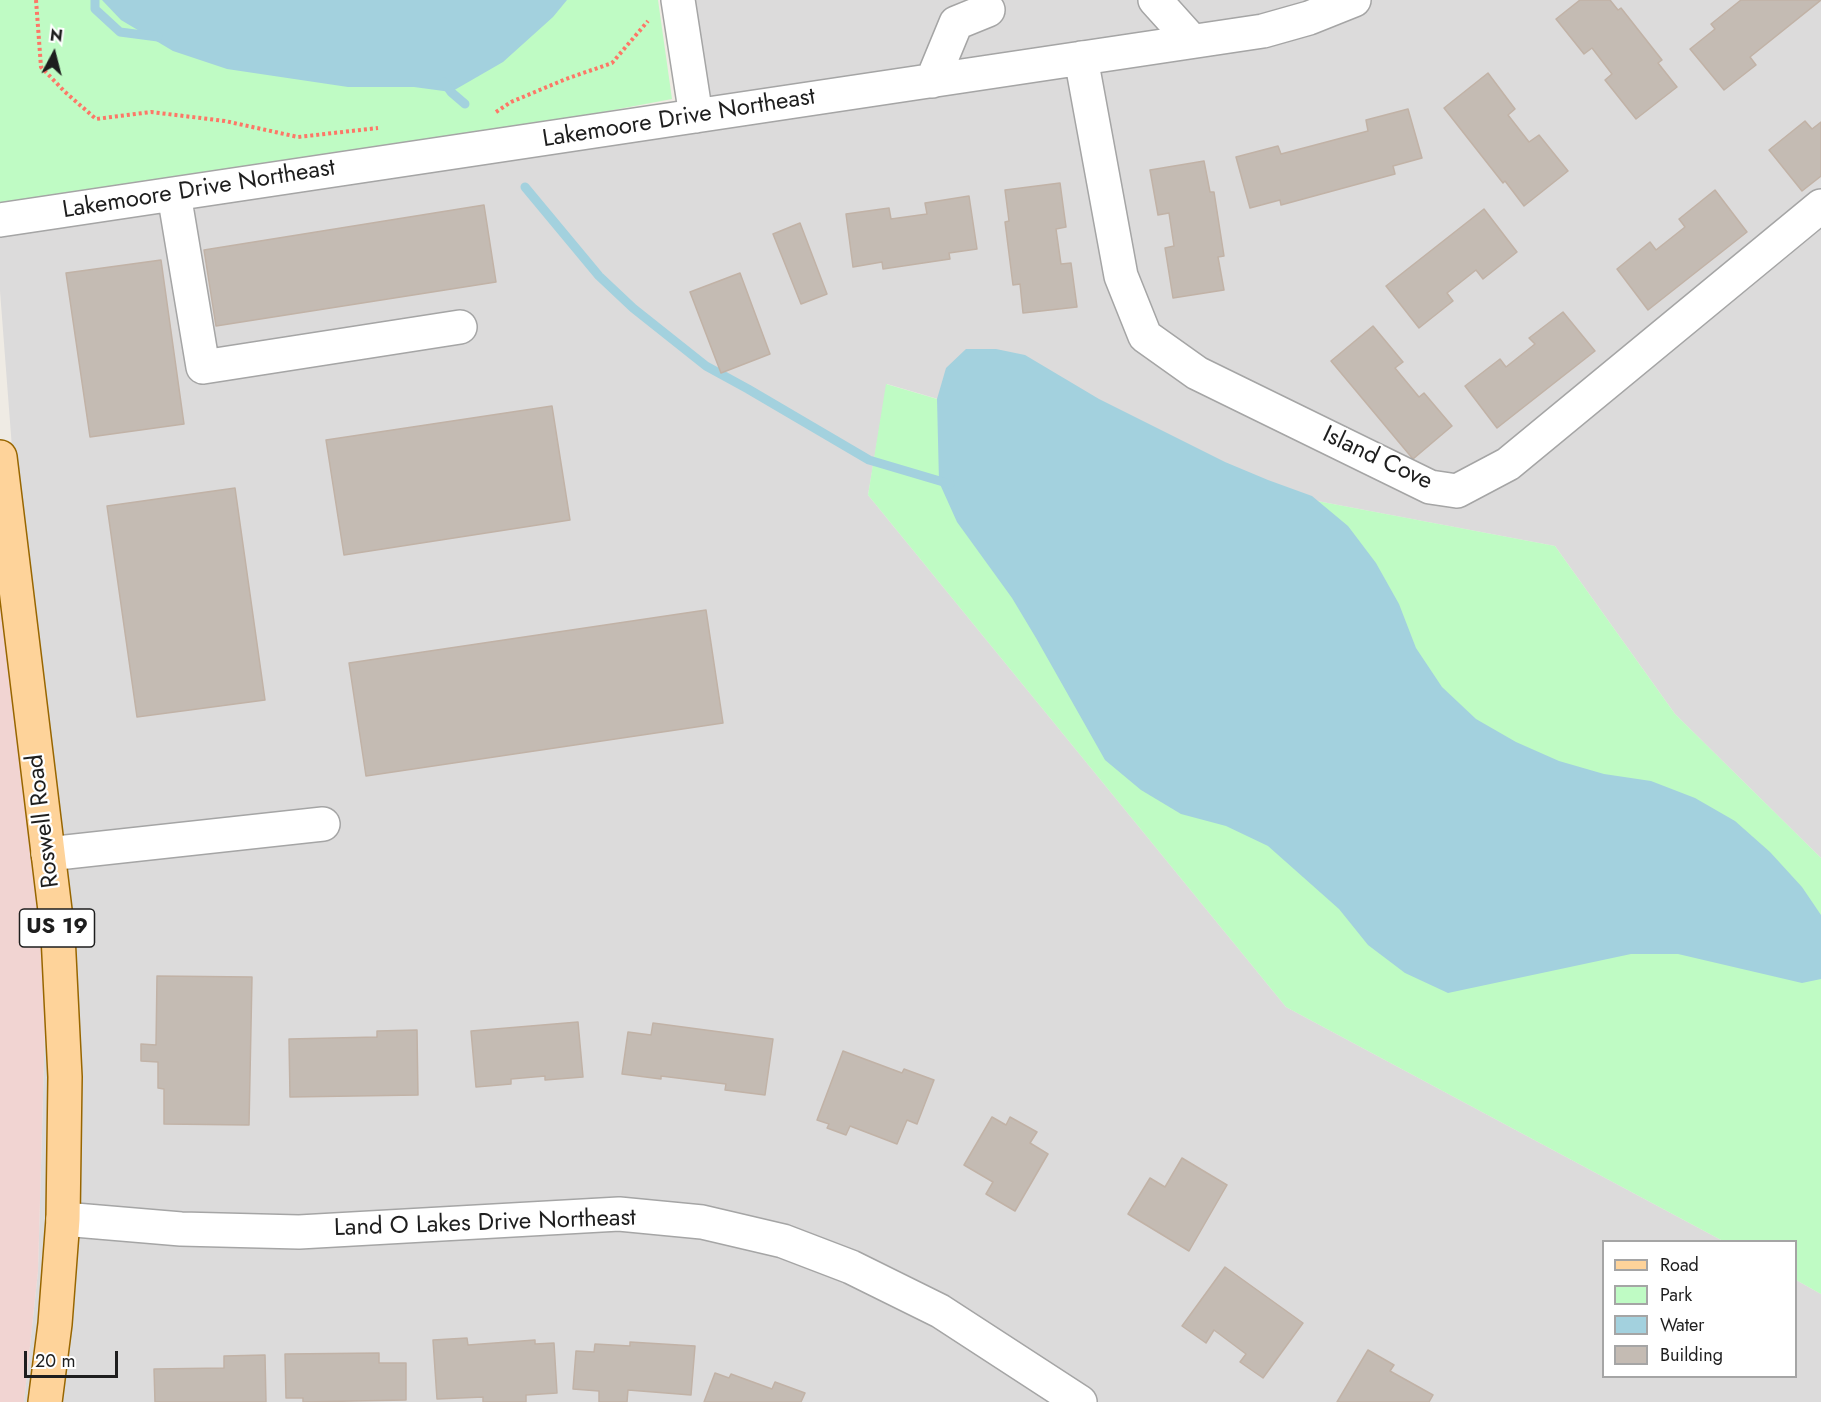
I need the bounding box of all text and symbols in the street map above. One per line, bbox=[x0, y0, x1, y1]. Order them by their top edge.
text: N bbox=[49, 23, 64, 48]
north arrow bbox=[24, 24, 84, 84]
street label: Lakemoore Drive Northeast bbox=[541, 83, 817, 155]
street label: Lakemoore Drive Northeast bbox=[61, 154, 337, 226]
street label: Island Cove bbox=[1318, 421, 1436, 497]
street label: Roswell Road bbox=[22, 753, 66, 889]
road number: US 19 bbox=[20, 909, 94, 947]
street label: Land O Lakes Drive Northeast bbox=[334, 1204, 636, 1244]
legend bbox=[1602, 1240, 1797, 1378]
text: Road bbox=[1660, 1252, 1699, 1278]
text: Park bbox=[1660, 1282, 1692, 1308]
text: Water bbox=[1660, 1312, 1704, 1338]
scale bar bbox=[27, 1339, 122, 1377]
text: Building bbox=[1660, 1342, 1723, 1368]
text: 20 m bbox=[35, 1348, 75, 1374]

